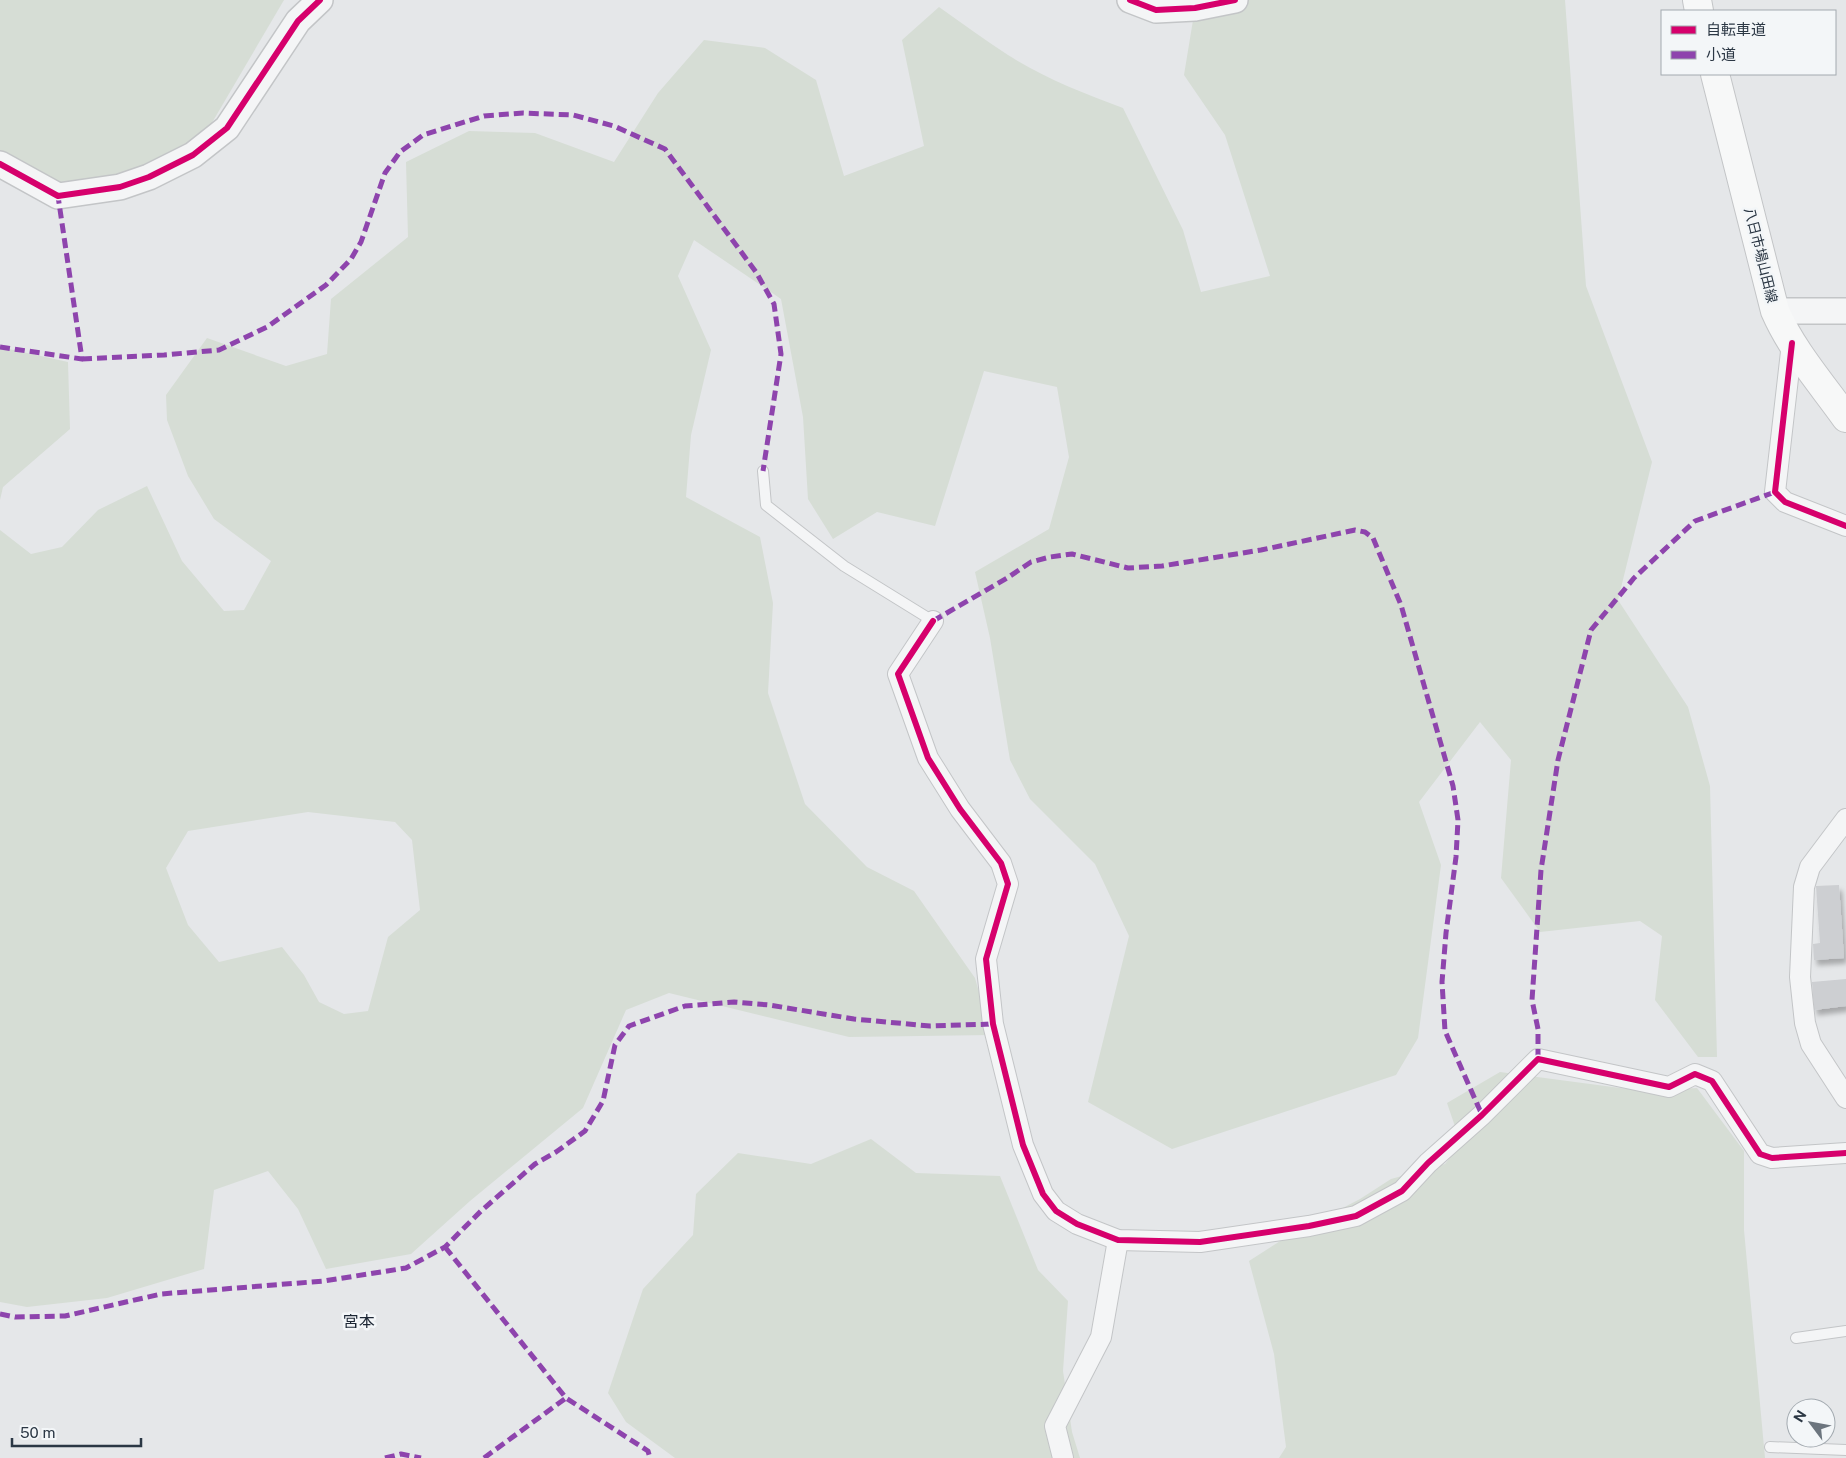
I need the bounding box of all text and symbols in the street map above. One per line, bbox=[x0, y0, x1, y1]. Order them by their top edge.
legend bbox=[1661, 10, 1836, 75]
text: 自転車道 bbox=[1706, 21, 1766, 38]
text: 小道 bbox=[1706, 46, 1736, 63]
street label: 八日市場山田線 bbox=[1741, 206, 1781, 304]
district label: 宮本 bbox=[343, 1312, 375, 1331]
north arrow bbox=[1786, 1398, 1836, 1448]
text: N bbox=[1790, 1407, 1810, 1425]
scale bar bbox=[12, 1416, 141, 1448]
text: 50 m bbox=[20, 1424, 55, 1441]

